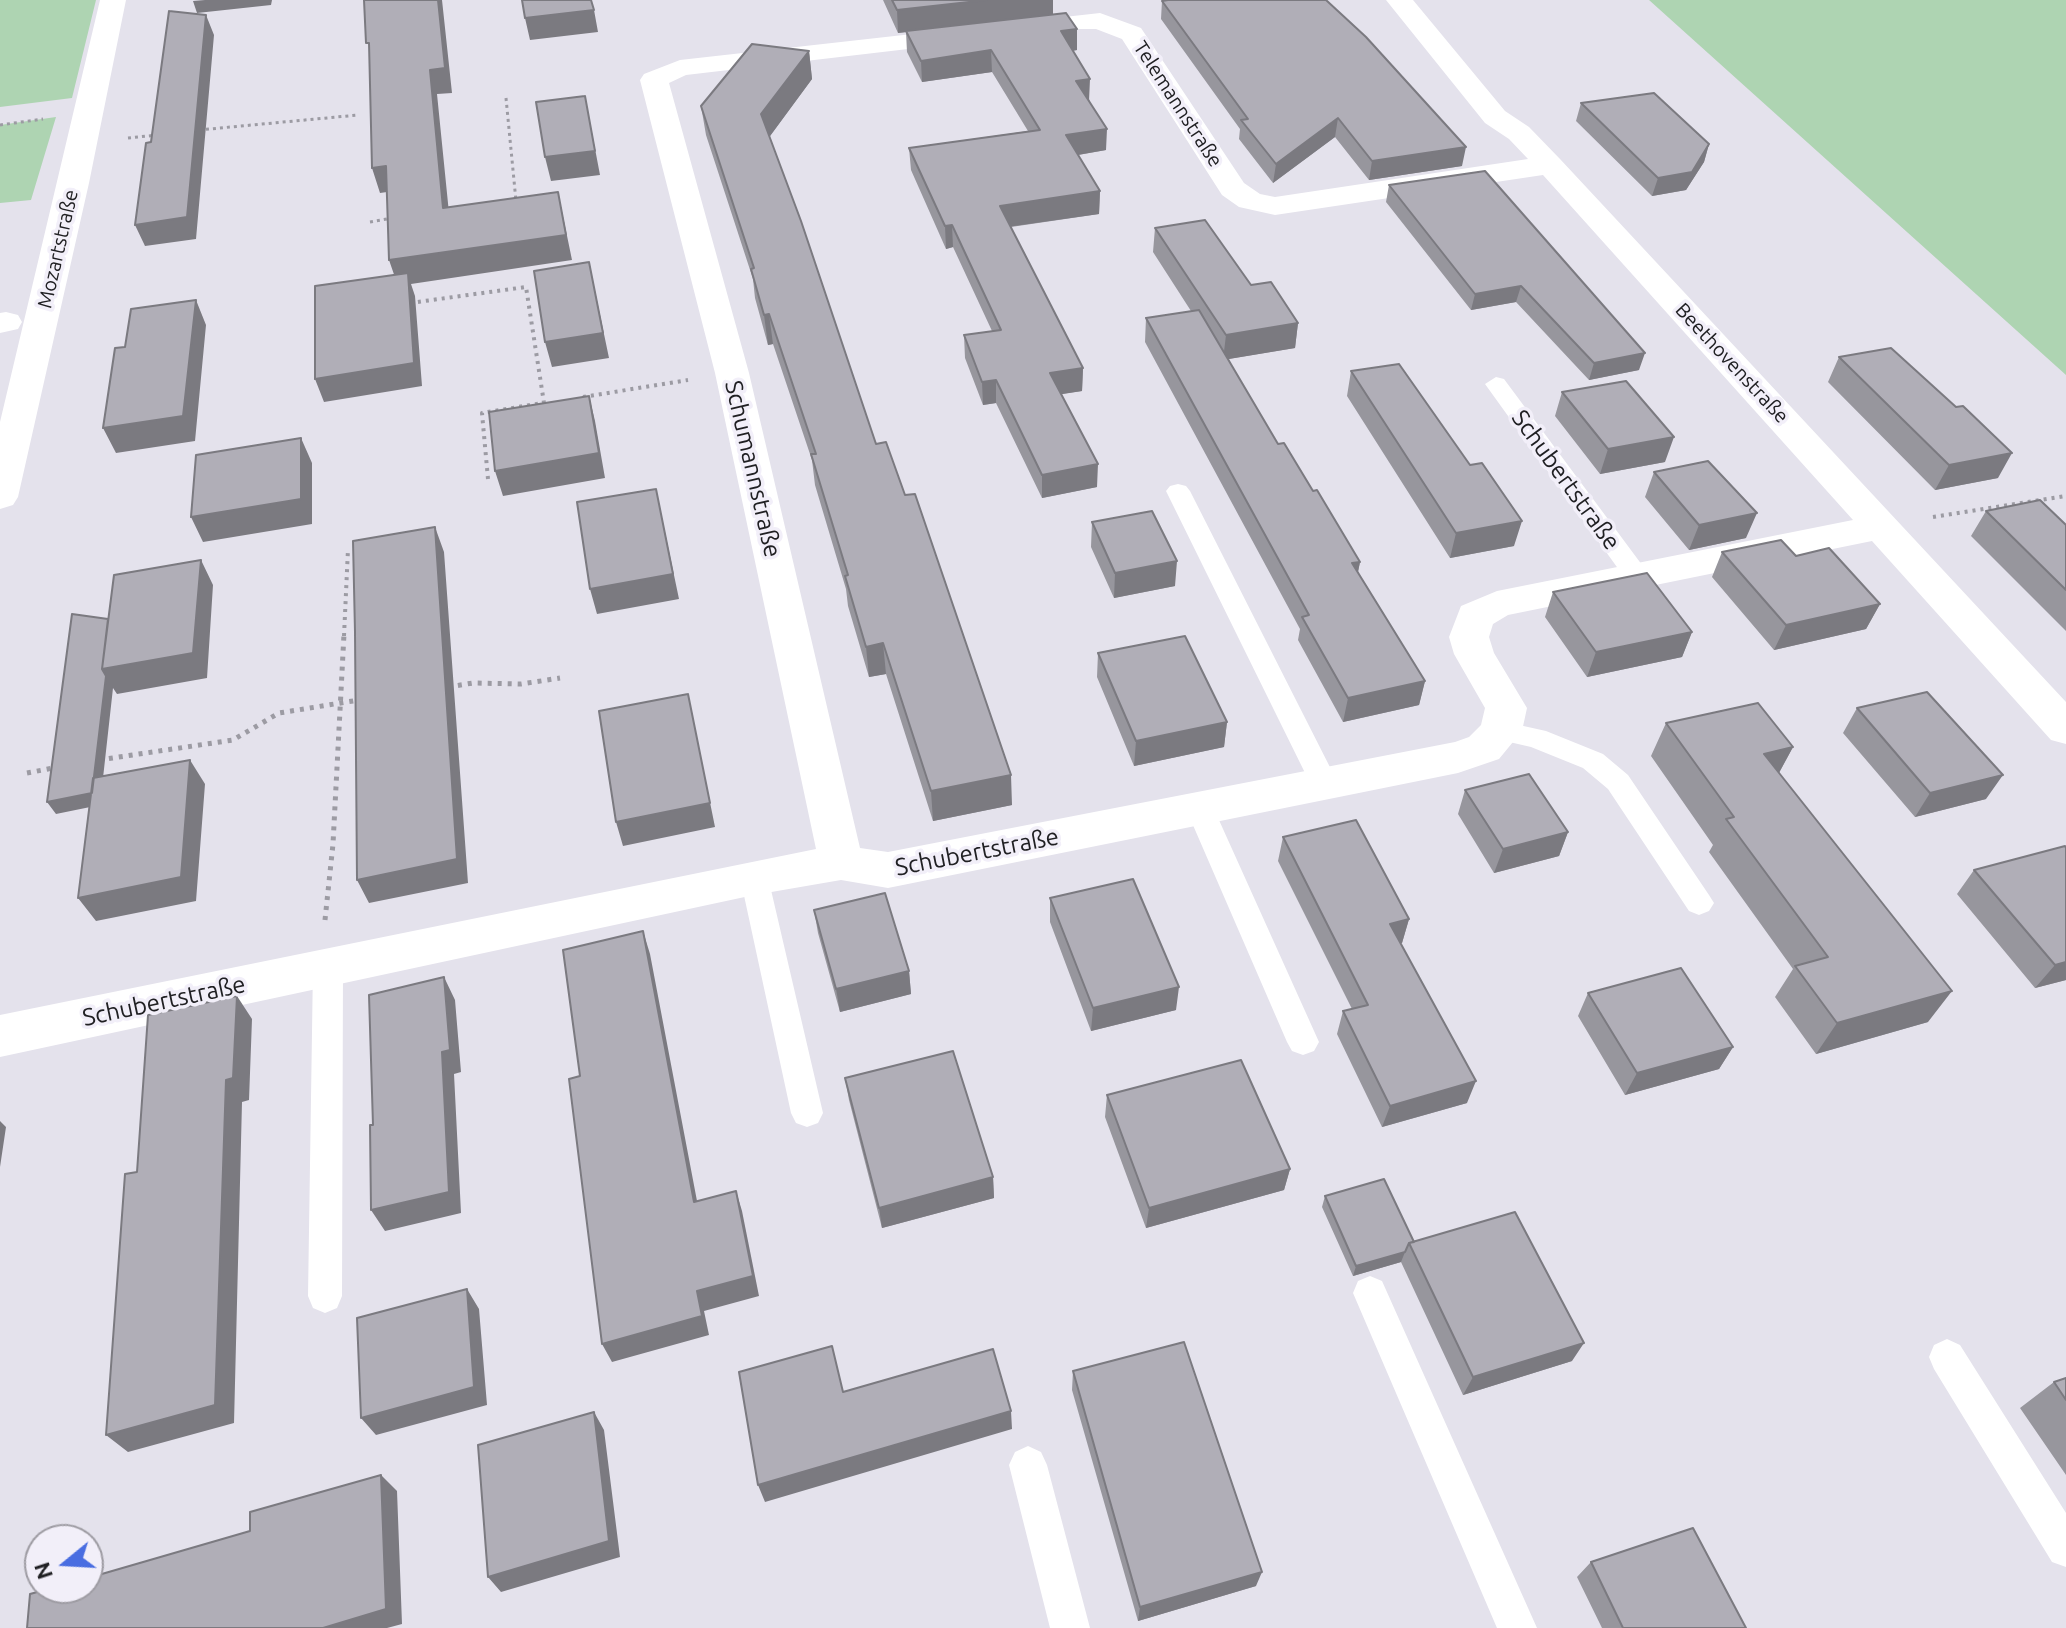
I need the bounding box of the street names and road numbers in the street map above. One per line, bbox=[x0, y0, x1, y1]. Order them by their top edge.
street label: Telemannstraße bbox=[1128, 37, 1228, 171]
street label: Mozartstraße bbox=[33, 187, 83, 311]
street label: Beethovenstraße bbox=[1670, 298, 1794, 428]
street label: Schumannstraße bbox=[719, 378, 787, 560]
street label: Schubertstraße bbox=[1506, 404, 1626, 556]
street label: Schubertstraße bbox=[893, 822, 1061, 882]
street label: Schubertstraße bbox=[80, 970, 248, 1032]

